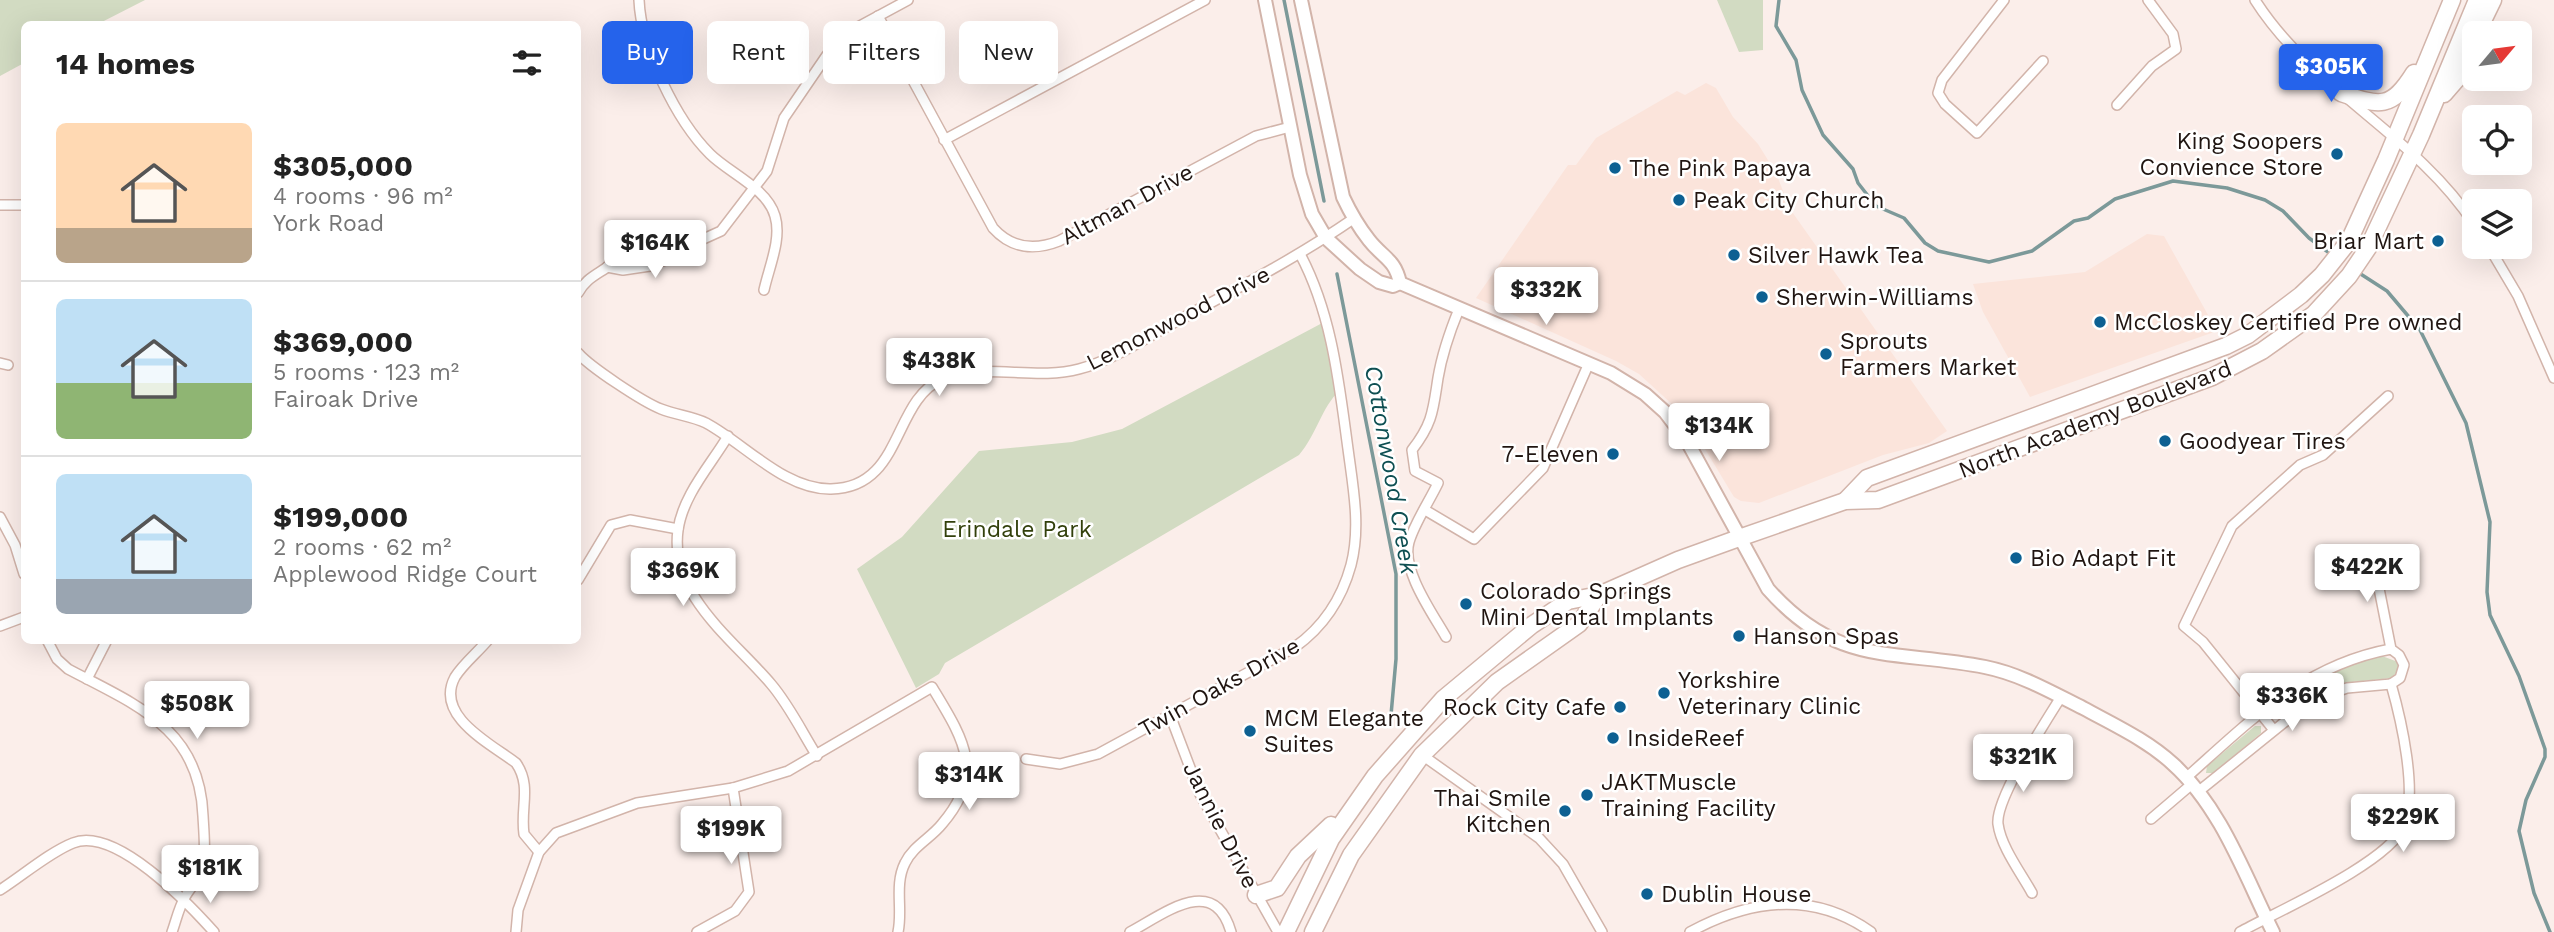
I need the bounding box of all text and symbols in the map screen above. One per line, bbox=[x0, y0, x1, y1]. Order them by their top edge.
chip: Buy bbox=[602, 21, 693, 84]
chip: Rent bbox=[707, 21, 809, 84]
chip: Filters bbox=[823, 21, 945, 84]
chip: New bbox=[959, 21, 1058, 84]
north arrow bbox=[2462, 21, 2532, 91]
map controls bbox=[2462, 21, 2532, 259]
icon: filters bbox=[508, 44, 546, 82]
pin: $305K bbox=[2282, 44, 2380, 104]
text: 14 homes bbox=[56, 46, 195, 81]
text: $305K bbox=[2295, 53, 2367, 80]
button: locate bbox=[2462, 105, 2532, 175]
place label: King Soopers Convience Store bbox=[2139, 128, 2323, 181]
marker: King Soopers Convience Store bbox=[2329, 146, 2345, 162]
text: $305,000 bbox=[273, 148, 413, 183]
icon: home bbox=[112, 151, 196, 235]
place label: The Pink Papaya bbox=[1629, 155, 1811, 182]
street label: Altman Drive bbox=[1057, 158, 1198, 251]
marker: The Pink Papaya bbox=[1607, 160, 1623, 176]
text: 4 rooms · 96 m² bbox=[273, 183, 453, 210]
place label: Peak City Church bbox=[1693, 187, 1885, 214]
button: layers bbox=[2462, 189, 2532, 259]
marker: Peak City Church bbox=[1671, 192, 1687, 208]
text: York Road bbox=[273, 210, 384, 237]
pin: $164K bbox=[606, 220, 704, 280]
place label: Briar Mart bbox=[2313, 228, 2424, 255]
text: $164K bbox=[620, 229, 690, 256]
marker: Briar Mart bbox=[2430, 233, 2446, 249]
place label: Silver Hawk Tea bbox=[1748, 242, 1923, 269]
marker: Silver Hawk Tea bbox=[1726, 247, 1742, 263]
street label: Lemonwood Drive bbox=[1082, 260, 1275, 376]
pin: $332K bbox=[1497, 268, 1595, 327]
text: $332K bbox=[1510, 276, 1582, 303]
place label: Sherwin-Williams bbox=[1776, 284, 1974, 311]
marker: Sherwin-Williams bbox=[1754, 289, 1770, 305]
place label: McCloskey Certified Pre owned bbox=[2114, 309, 2462, 336]
marker: McCloskey Certified Pre owned bbox=[2092, 314, 2108, 330]
text: $369,000 bbox=[273, 324, 413, 359]
icon: home bbox=[112, 327, 196, 411]
place label: Sprouts Farmers Market bbox=[1840, 328, 2017, 381]
pin: $438K bbox=[890, 338, 988, 398]
marker: Sprouts Farmers Market bbox=[1818, 346, 1834, 362]
text: $438K bbox=[902, 347, 976, 374]
street label: North Academy Boulevard bbox=[1955, 355, 2236, 484]
text: 5 rooms · 123 m² bbox=[273, 359, 459, 386]
water label: Cottonwood Creek bbox=[1359, 363, 1423, 578]
text: Fairoak Drive bbox=[273, 386, 418, 413]
pin: $134K bbox=[1670, 404, 1768, 463]
text: $134K bbox=[1684, 412, 1754, 439]
place label: Goodyear Tires bbox=[2179, 428, 2346, 455]
marker: Goodyear Tires bbox=[2157, 433, 2173, 449]
place label: 7-Eleven bbox=[1501, 441, 1599, 468]
marker: 7-Eleven bbox=[1605, 446, 1621, 462]
text: $199,000 bbox=[273, 499, 408, 534]
icon: home bbox=[112, 502, 196, 586]
park label: Erindale Park bbox=[942, 516, 1092, 543]
text: 2 rooms · 62 m² bbox=[273, 534, 451, 561]
pin: $422K bbox=[2318, 544, 2416, 604]
place label: Bio Adapt Fit bbox=[2030, 545, 2176, 572]
pin: $369K bbox=[634, 548, 732, 608]
marker: Bio Adapt Fit bbox=[2008, 550, 2024, 566]
text: $422K bbox=[2331, 553, 2403, 580]
text: $369K bbox=[647, 557, 719, 584]
text: Applewood Ridge Court bbox=[273, 561, 537, 588]
place label: Colorado Springs Mini Dental Implants bbox=[1480, 578, 1714, 631]
marker: Colorado Springs Mini Dental Implants bbox=[1458, 596, 1474, 612]
place label: Hanson Spas bbox=[1753, 623, 1899, 650]
marker: Hanson Spas bbox=[1731, 628, 1747, 644]
street label: Twin Oaks Drive bbox=[1134, 632, 1305, 743]
place label: Yorkshire Veterinary Clinic bbox=[1678, 667, 1861, 720]
pin: $336K bbox=[2243, 674, 2341, 733]
pin: $508K bbox=[148, 682, 246, 741]
text: $336K bbox=[2256, 682, 2328, 709]
marker: Yorkshire Veterinary Clinic bbox=[1656, 685, 1672, 701]
text: $508K bbox=[160, 690, 234, 717]
place label: Rock City Cafe bbox=[1443, 694, 1606, 721]
marker: Rock City Cafe bbox=[1612, 699, 1628, 715]
place label: MCM Elegante Suites bbox=[1264, 705, 1424, 758]
marker: MCM Elegante Suites bbox=[1242, 723, 1258, 739]
place label: InsideReef bbox=[1627, 725, 1744, 752]
marker: InsideReef bbox=[1605, 730, 1621, 746]
pin: $321K bbox=[1974, 734, 2072, 794]
text: $321K bbox=[1989, 743, 2057, 770]
pin: $314K bbox=[920, 752, 1018, 812]
street label: Jannie Drive bbox=[1177, 757, 1264, 893]
text: $314K bbox=[934, 761, 1004, 788]
place label: JAKTMuscle Training Facility bbox=[1601, 769, 1776, 822]
place label: Thai Smile Kitchen bbox=[1433, 785, 1551, 838]
marker: JAKTMuscle Training Facility bbox=[1579, 787, 1595, 803]
pin: $229K bbox=[2354, 794, 2452, 854]
marker: Thai Smile Kitchen bbox=[1557, 803, 1573, 819]
text: $229K bbox=[2367, 803, 2439, 830]
pin: $199K bbox=[682, 806, 780, 866]
text: $199K bbox=[697, 815, 765, 842]
pin: $181K bbox=[161, 846, 259, 905]
text: $181K bbox=[178, 854, 242, 881]
place label: Dublin House bbox=[1661, 881, 1812, 908]
marker: Dublin House bbox=[1639, 886, 1655, 902]

